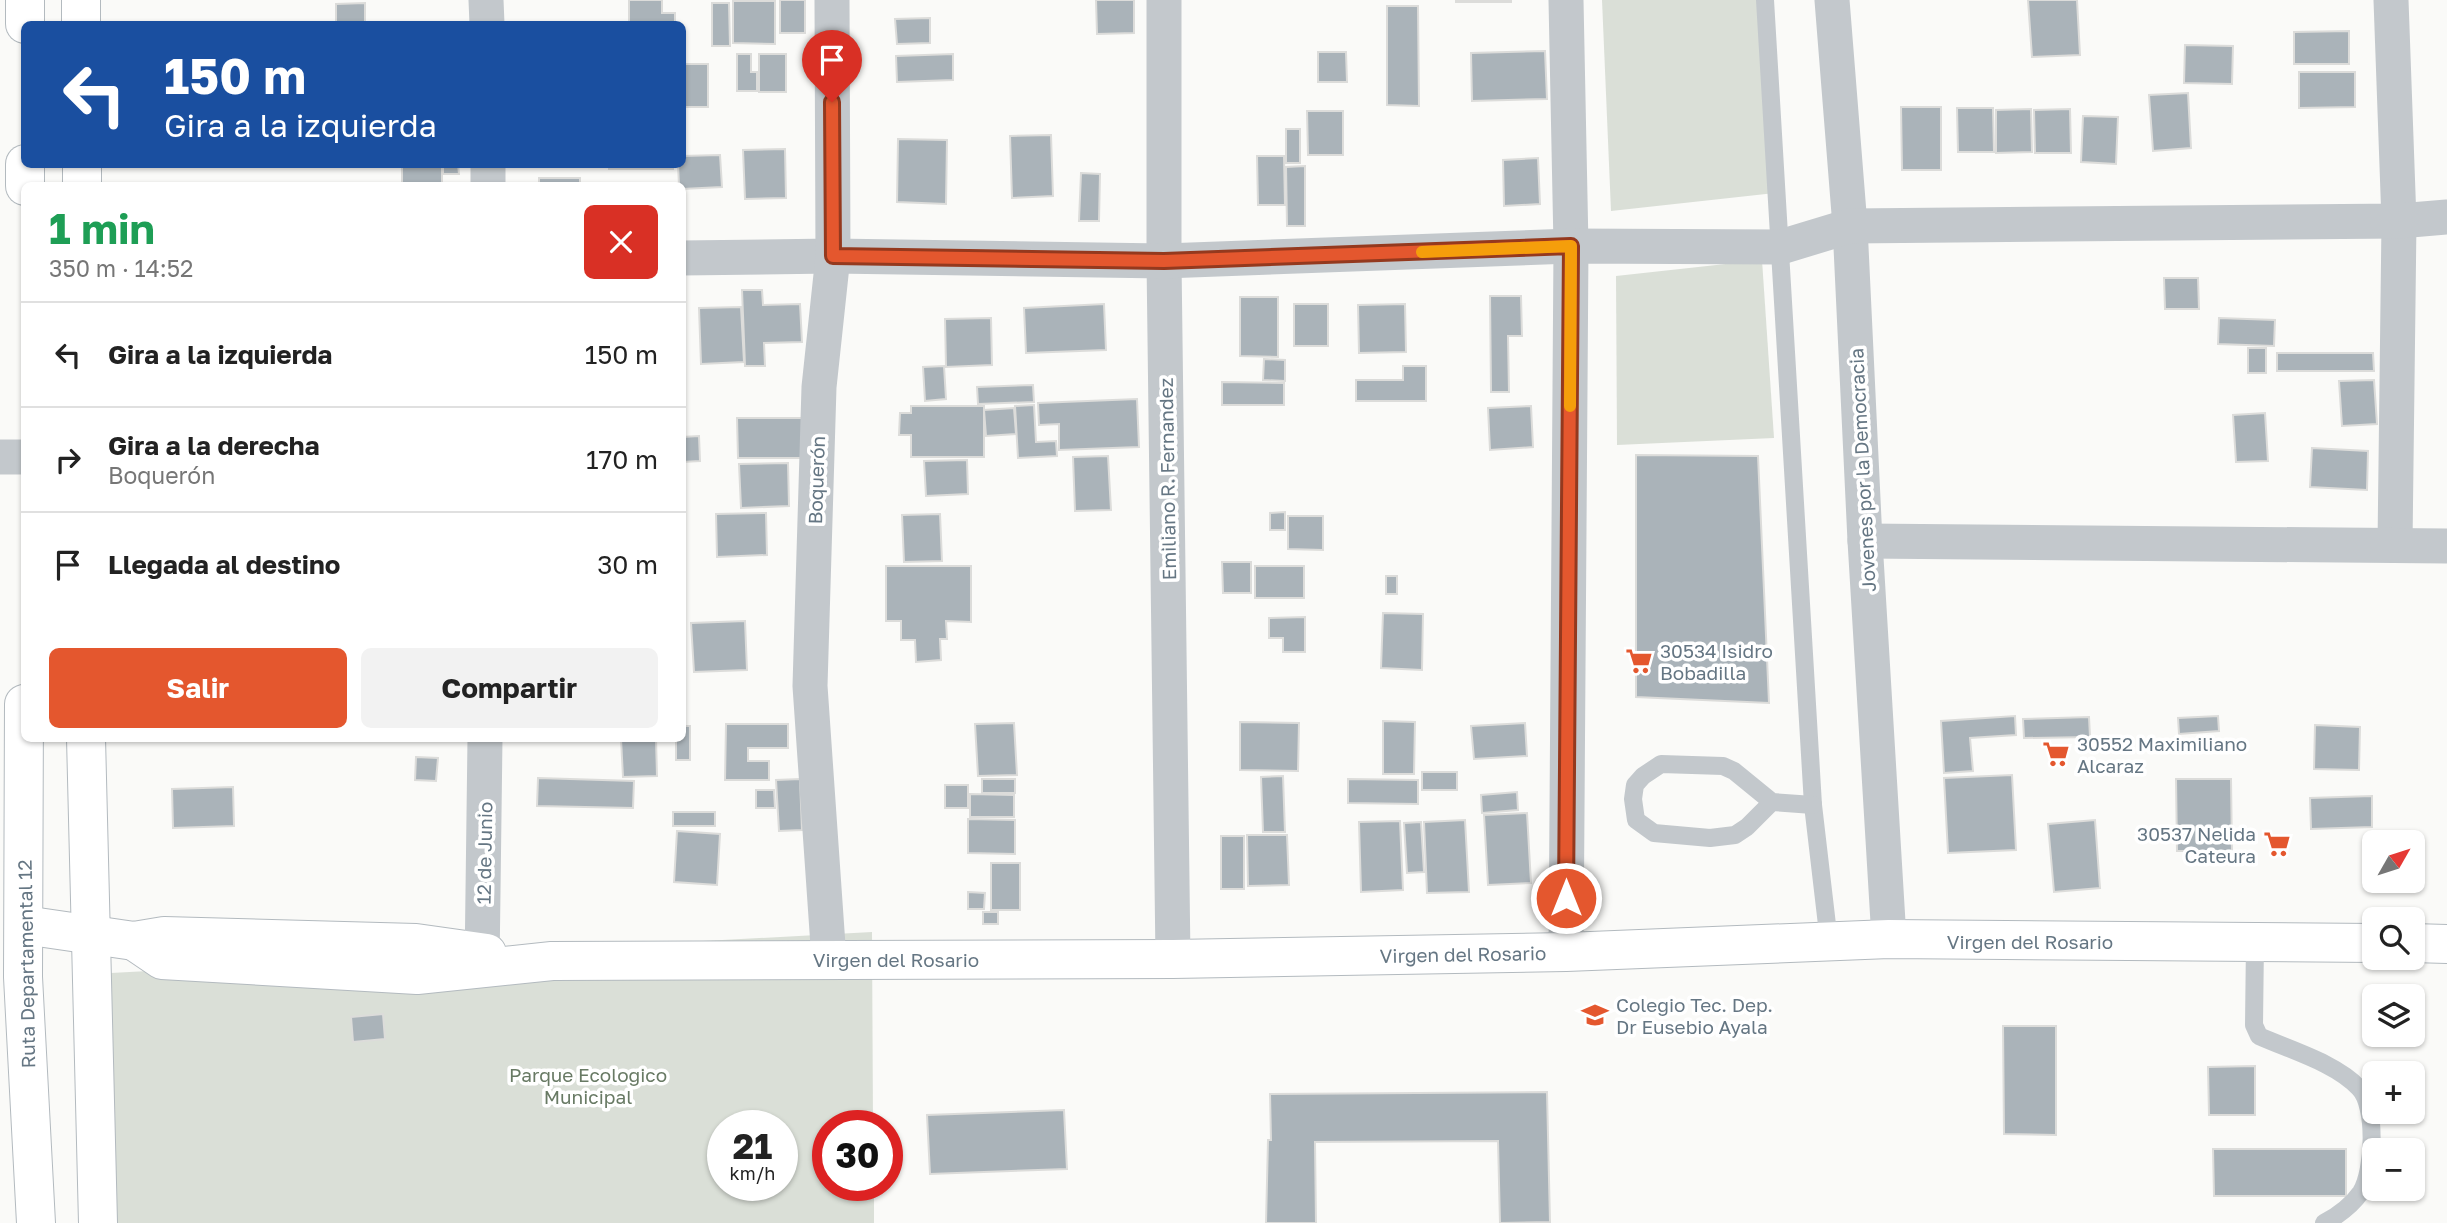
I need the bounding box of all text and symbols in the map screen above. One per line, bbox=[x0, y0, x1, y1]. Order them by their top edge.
pin bbox=[802, 30, 862, 102]
icon: arrive bbox=[813, 41, 851, 79]
text: 150 m bbox=[164, 46, 306, 105]
icon: left bbox=[49, 49, 140, 140]
text: Gira a la izquierda bbox=[164, 106, 437, 144]
text: 1 min bbox=[49, 203, 155, 253]
button: close bbox=[584, 205, 658, 279]
text: 350 m · 14:52 bbox=[49, 254, 193, 282]
icon: left bbox=[49, 336, 87, 374]
text: Gira a la izquierda bbox=[108, 339, 332, 370]
text: 150 m bbox=[585, 339, 658, 370]
street label: Jovenes por la Democracia bbox=[1844, 347, 1880, 593]
street label: Emiliano R. Fernandez bbox=[1154, 377, 1180, 581]
text: Gira a la derecha bbox=[108, 430, 320, 461]
street label: Boquerón bbox=[803, 435, 829, 525]
icon: right bbox=[49, 441, 87, 479]
text: 170 m bbox=[586, 444, 658, 475]
text: Boquerón bbox=[108, 461, 215, 489]
icon: arrive bbox=[49, 546, 87, 584]
text: Llegada al destino bbox=[108, 549, 340, 580]
text: 30 m bbox=[597, 549, 658, 580]
place label: 30534 Isidro Bobadilla bbox=[1660, 639, 1773, 684]
supermarket icon: 30534 Isidro Bobadilla bbox=[1624, 646, 1654, 676]
button: Salir bbox=[49, 648, 347, 728]
button: Compartir bbox=[361, 648, 658, 728]
place label: 30552 Maximiliano Alcaraz bbox=[2077, 732, 2247, 777]
supermarket icon: 30552 Maximiliano Alcaraz bbox=[2041, 739, 2071, 769]
street label: 12 de Junio bbox=[472, 801, 496, 905]
place label: 30537 Nelida Cateura bbox=[2137, 822, 2256, 867]
supermarket icon: 30537 Nelida Cateura bbox=[2262, 829, 2292, 859]
north arrow bbox=[2362, 830, 2426, 892]
map controls bbox=[2362, 830, 2425, 1201]
street label: Ruta Departamental 12 bbox=[13, 859, 39, 1069]
position arrow bbox=[1529, 861, 1603, 935]
button: search bbox=[2362, 907, 2425, 970]
street label: Virgen del Rosario bbox=[1947, 930, 2113, 953]
street label: Virgen del Rosario bbox=[1380, 941, 1546, 967]
street label: Virgen del Rosario bbox=[813, 948, 979, 971]
button: layers bbox=[2362, 984, 2425, 1047]
place label: Colegio Tec. Dep. Dr Eusebio Ayala bbox=[1616, 993, 1773, 1038]
school or university icon: Colegio Tec. Dep. Dr Eusebio Ayala bbox=[1580, 1000, 1610, 1030]
button: + bbox=[2362, 1061, 2425, 1124]
park label: Parque Ecologico Municipal bbox=[509, 1063, 667, 1108]
speed limit sign: 30 bbox=[812, 1110, 903, 1201]
text: 21 bbox=[733, 1125, 772, 1167]
button: − bbox=[2362, 1138, 2425, 1201]
text: km/h bbox=[730, 1162, 775, 1184]

